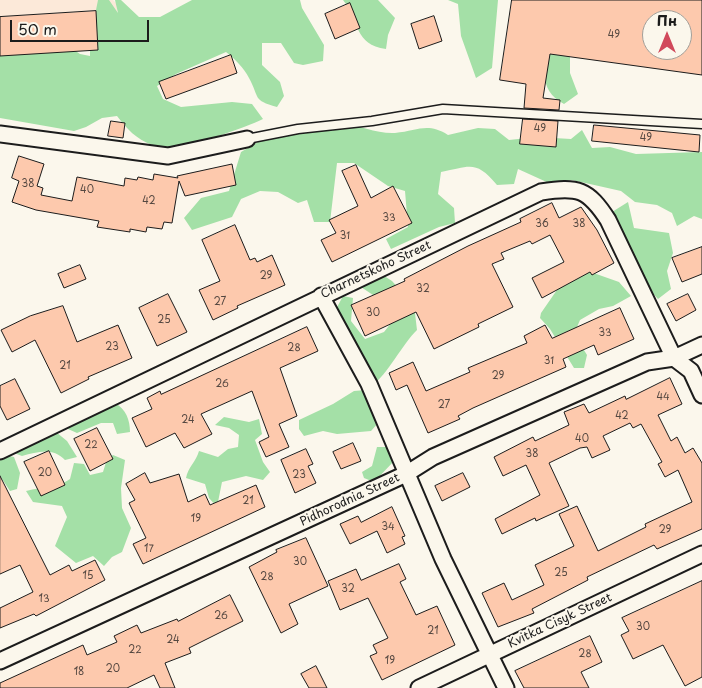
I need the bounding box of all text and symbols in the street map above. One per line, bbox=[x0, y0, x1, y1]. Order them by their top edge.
scale bar bbox=[12, 10, 151, 42]
north arrow bbox=[642, 10, 692, 60]
text: Пн bbox=[657, 10, 677, 31]
text: 50 m bbox=[18, 17, 57, 40]
house number: 49 bbox=[608, 29, 620, 41]
house number: 49 bbox=[534, 123, 546, 135]
house number: 49 bbox=[640, 132, 652, 144]
house number: 38 bbox=[22, 178, 34, 190]
house number: 40 bbox=[80, 184, 94, 196]
house number: 42 bbox=[142, 195, 156, 207]
house number: 33 bbox=[382, 212, 396, 224]
house number: 36 bbox=[535, 218, 549, 230]
house number: 38 bbox=[573, 218, 585, 230]
house number: 31 bbox=[340, 230, 350, 242]
street label: Charnetskoho Street bbox=[318, 238, 434, 302]
house number: 29 bbox=[260, 270, 272, 282]
house number: 32 bbox=[416, 283, 430, 295]
house number: 27 bbox=[214, 296, 226, 308]
house number: 30 bbox=[366, 307, 380, 319]
house number: 25 bbox=[157, 314, 171, 326]
house number: 33 bbox=[598, 327, 612, 339]
house number: 23 bbox=[105, 341, 119, 353]
house number: 28 bbox=[287, 342, 301, 354]
house number: 31 bbox=[544, 355, 554, 367]
house number: 21 bbox=[59, 360, 71, 372]
house number: 29 bbox=[492, 370, 504, 382]
house number: 26 bbox=[215, 378, 229, 390]
house number: 44 bbox=[656, 391, 670, 403]
house number: 27 bbox=[438, 399, 450, 411]
house number: 42 bbox=[615, 410, 629, 422]
house number: 24 bbox=[181, 414, 195, 426]
house number: 40 bbox=[575, 433, 589, 445]
house number: 22 bbox=[84, 439, 98, 451]
house number: 38 bbox=[526, 448, 538, 460]
house number: 20 bbox=[38, 467, 52, 479]
house number: 23 bbox=[292, 469, 306, 481]
street label: Pidhorodnia Street bbox=[298, 471, 402, 529]
house number: 21 bbox=[242, 495, 254, 507]
house number: 19 bbox=[191, 513, 201, 525]
house number: 34 bbox=[381, 521, 395, 533]
house number: 29 bbox=[659, 524, 671, 536]
house number: 17 bbox=[144, 543, 154, 555]
house number: 30 bbox=[293, 556, 307, 568]
house number: 25 bbox=[554, 567, 568, 579]
house number: 15 bbox=[83, 570, 93, 582]
house number: 28 bbox=[260, 571, 274, 583]
house number: 32 bbox=[341, 583, 355, 595]
street label: Kvitka Cisyk Street bbox=[506, 591, 614, 651]
house number: 13 bbox=[38, 593, 50, 605]
house number: 26 bbox=[214, 610, 228, 622]
house number: 30 bbox=[636, 621, 650, 633]
house number: 21 bbox=[427, 625, 439, 637]
house number: 24 bbox=[166, 634, 180, 646]
house number: 22 bbox=[128, 644, 142, 656]
house number: 28 bbox=[578, 648, 592, 660]
house number: 19 bbox=[385, 655, 395, 667]
house number: 20 bbox=[106, 663, 120, 675]
house number: 18 bbox=[74, 666, 84, 678]

